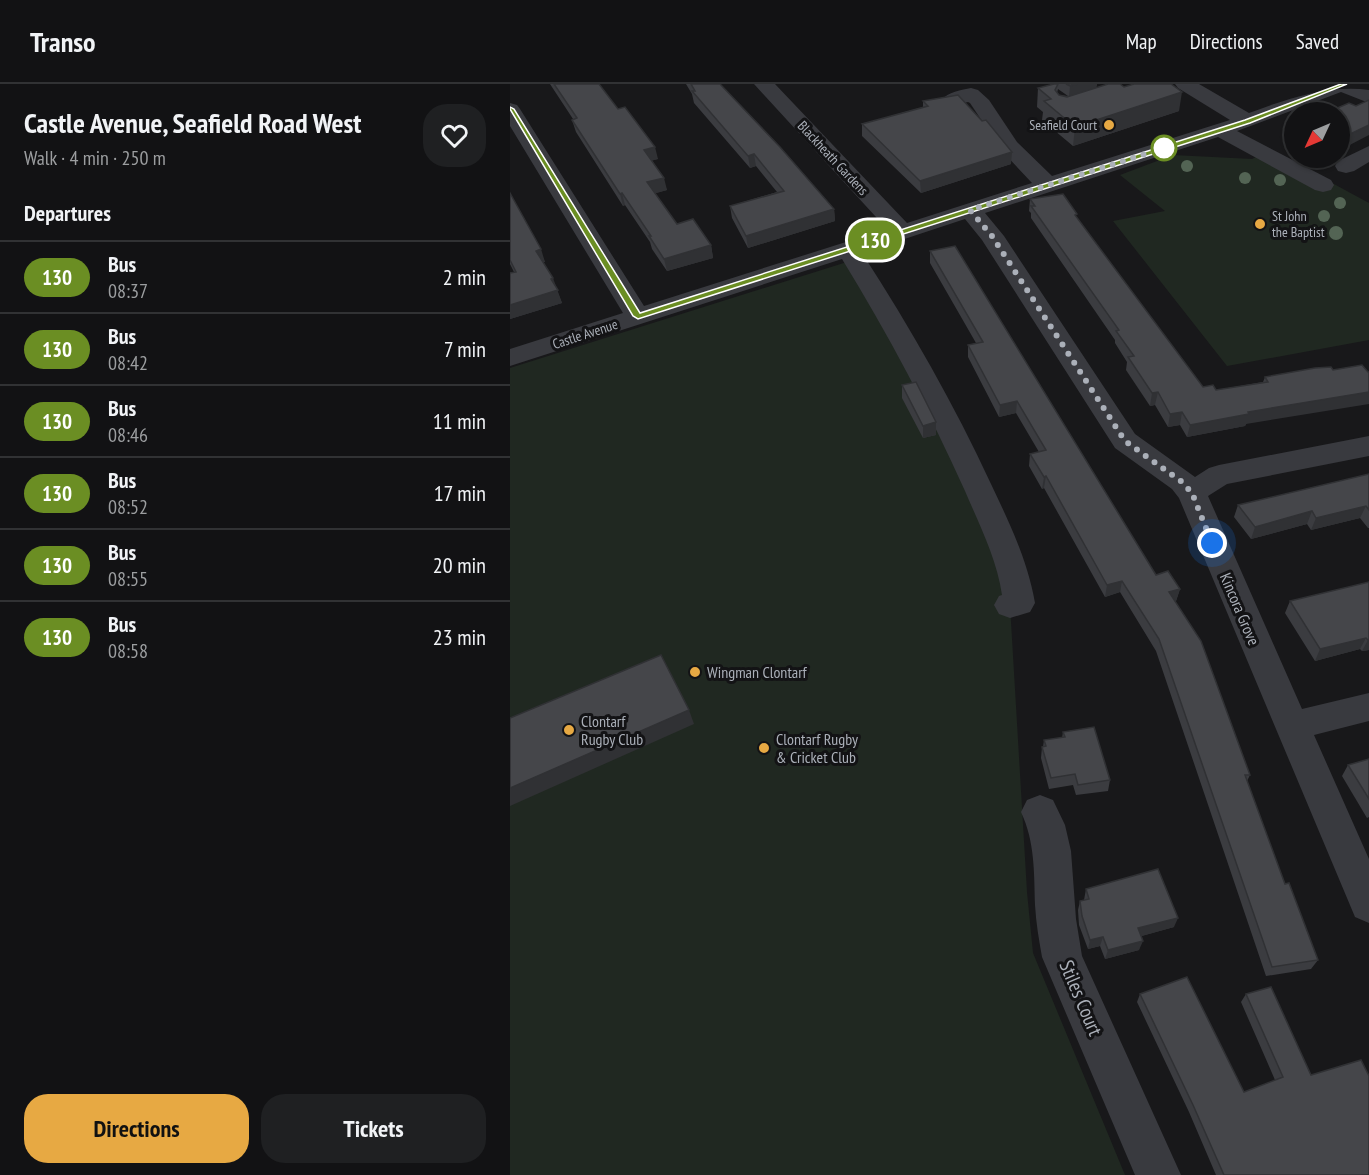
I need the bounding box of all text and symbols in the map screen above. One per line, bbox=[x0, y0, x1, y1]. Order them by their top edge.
text: Transo bbox=[30, 23, 95, 60]
text: Map bbox=[1126, 28, 1157, 55]
text: Directions bbox=[1190, 28, 1263, 55]
text: Saved bbox=[1296, 28, 1339, 55]
north arrow bbox=[1284, 102, 1350, 168]
map controls bbox=[1284, 102, 1350, 168]
text: Castle Avenue, Seafield Road West bbox=[24, 104, 362, 141]
button: heart bbox=[423, 104, 486, 167]
place label: Seafield Court bbox=[1029, 116, 1097, 134]
street label: Blackheath Gardens bbox=[794, 117, 872, 199]
marker: Seafield Court bbox=[1102, 118, 1116, 132]
unlabelled marker bbox=[1151, 135, 1177, 161]
text: Walk · 4 min · 250 m bbox=[24, 145, 166, 171]
text: Departures bbox=[24, 199, 111, 227]
place label: St John the Baptist bbox=[1272, 207, 1325, 241]
marker: St John the Baptist bbox=[1253, 217, 1267, 231]
line badge: 130 bbox=[840, 220, 910, 260]
text: 130 bbox=[860, 227, 890, 254]
text: Bus bbox=[108, 250, 136, 278]
text: 2 min bbox=[443, 263, 486, 291]
text: 130 bbox=[42, 264, 72, 291]
text: 08:37 bbox=[108, 278, 148, 304]
street label: Castle Avenue bbox=[550, 315, 620, 353]
text: Bus bbox=[108, 322, 136, 350]
text: 7 min bbox=[444, 335, 486, 363]
text: 130 bbox=[42, 336, 72, 363]
text: 08:42 bbox=[108, 350, 148, 376]
text: Bus bbox=[108, 394, 136, 422]
text: 11 min bbox=[433, 407, 486, 435]
text: 130 bbox=[42, 408, 72, 435]
text: 08:46 bbox=[108, 422, 148, 448]
text: Bus bbox=[108, 466, 136, 494]
text: 17 min bbox=[434, 479, 486, 507]
text: 130 bbox=[42, 480, 72, 507]
text: 08:52 bbox=[108, 494, 148, 520]
your location bbox=[1197, 528, 1227, 558]
text: Bus bbox=[108, 538, 136, 566]
text: 20 min bbox=[433, 551, 486, 579]
text: 130 bbox=[42, 552, 72, 579]
text: 08:55 bbox=[108, 566, 148, 592]
street label: Kincora Grove bbox=[1216, 570, 1264, 648]
text: Bus bbox=[108, 610, 136, 638]
text: 23 min bbox=[433, 623, 486, 651]
text: 130 bbox=[42, 624, 72, 651]
text: 08:58 bbox=[108, 638, 148, 664]
place label: Wingman Clontarf bbox=[707, 662, 808, 682]
marker: Wingman Clontarf bbox=[688, 665, 702, 679]
place label: Clontarf Rugby Club bbox=[581, 711, 643, 749]
marker: Clontarf Rugby Club bbox=[562, 723, 576, 737]
place label: Clontarf Rugby & Cricket Club bbox=[776, 729, 858, 767]
marker: Clontarf Rugby & Cricket Club bbox=[757, 741, 771, 755]
street label: Stiles Court bbox=[1053, 956, 1109, 1040]
button: Directions bbox=[24, 1094, 249, 1163]
button: Tickets bbox=[261, 1094, 486, 1163]

